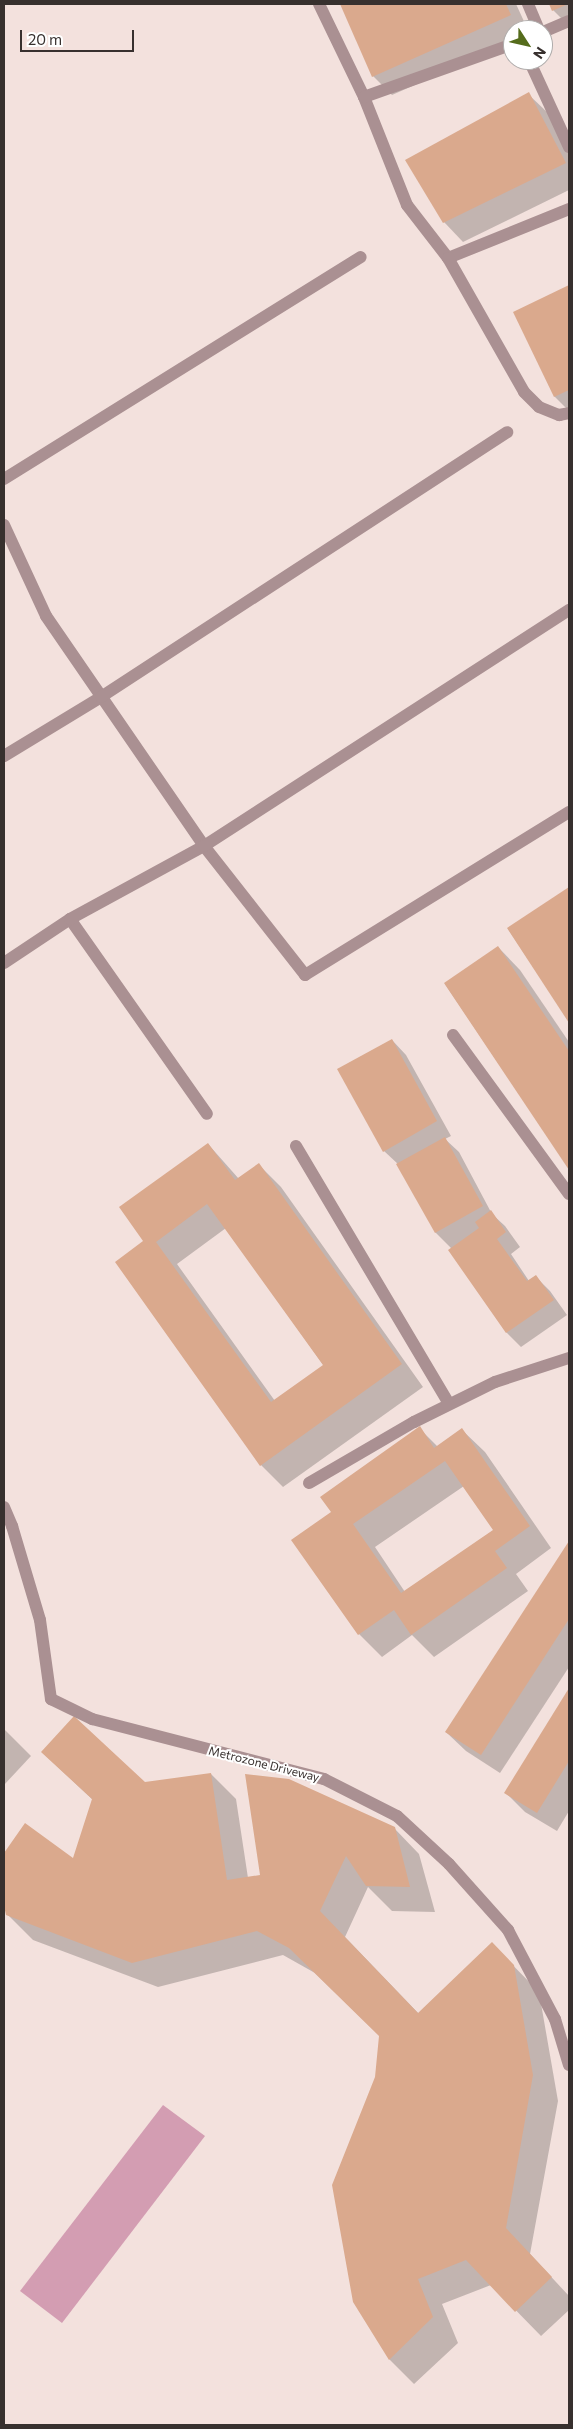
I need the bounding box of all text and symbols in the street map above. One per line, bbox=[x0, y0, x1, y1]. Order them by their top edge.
scale bar bbox=[22, 20, 136, 52]
north arrow bbox=[503, 20, 553, 70]
text: 20 m bbox=[28, 30, 62, 48]
text: N bbox=[530, 44, 550, 62]
street label: Metrozone Driveway bbox=[207, 1743, 321, 1785]

